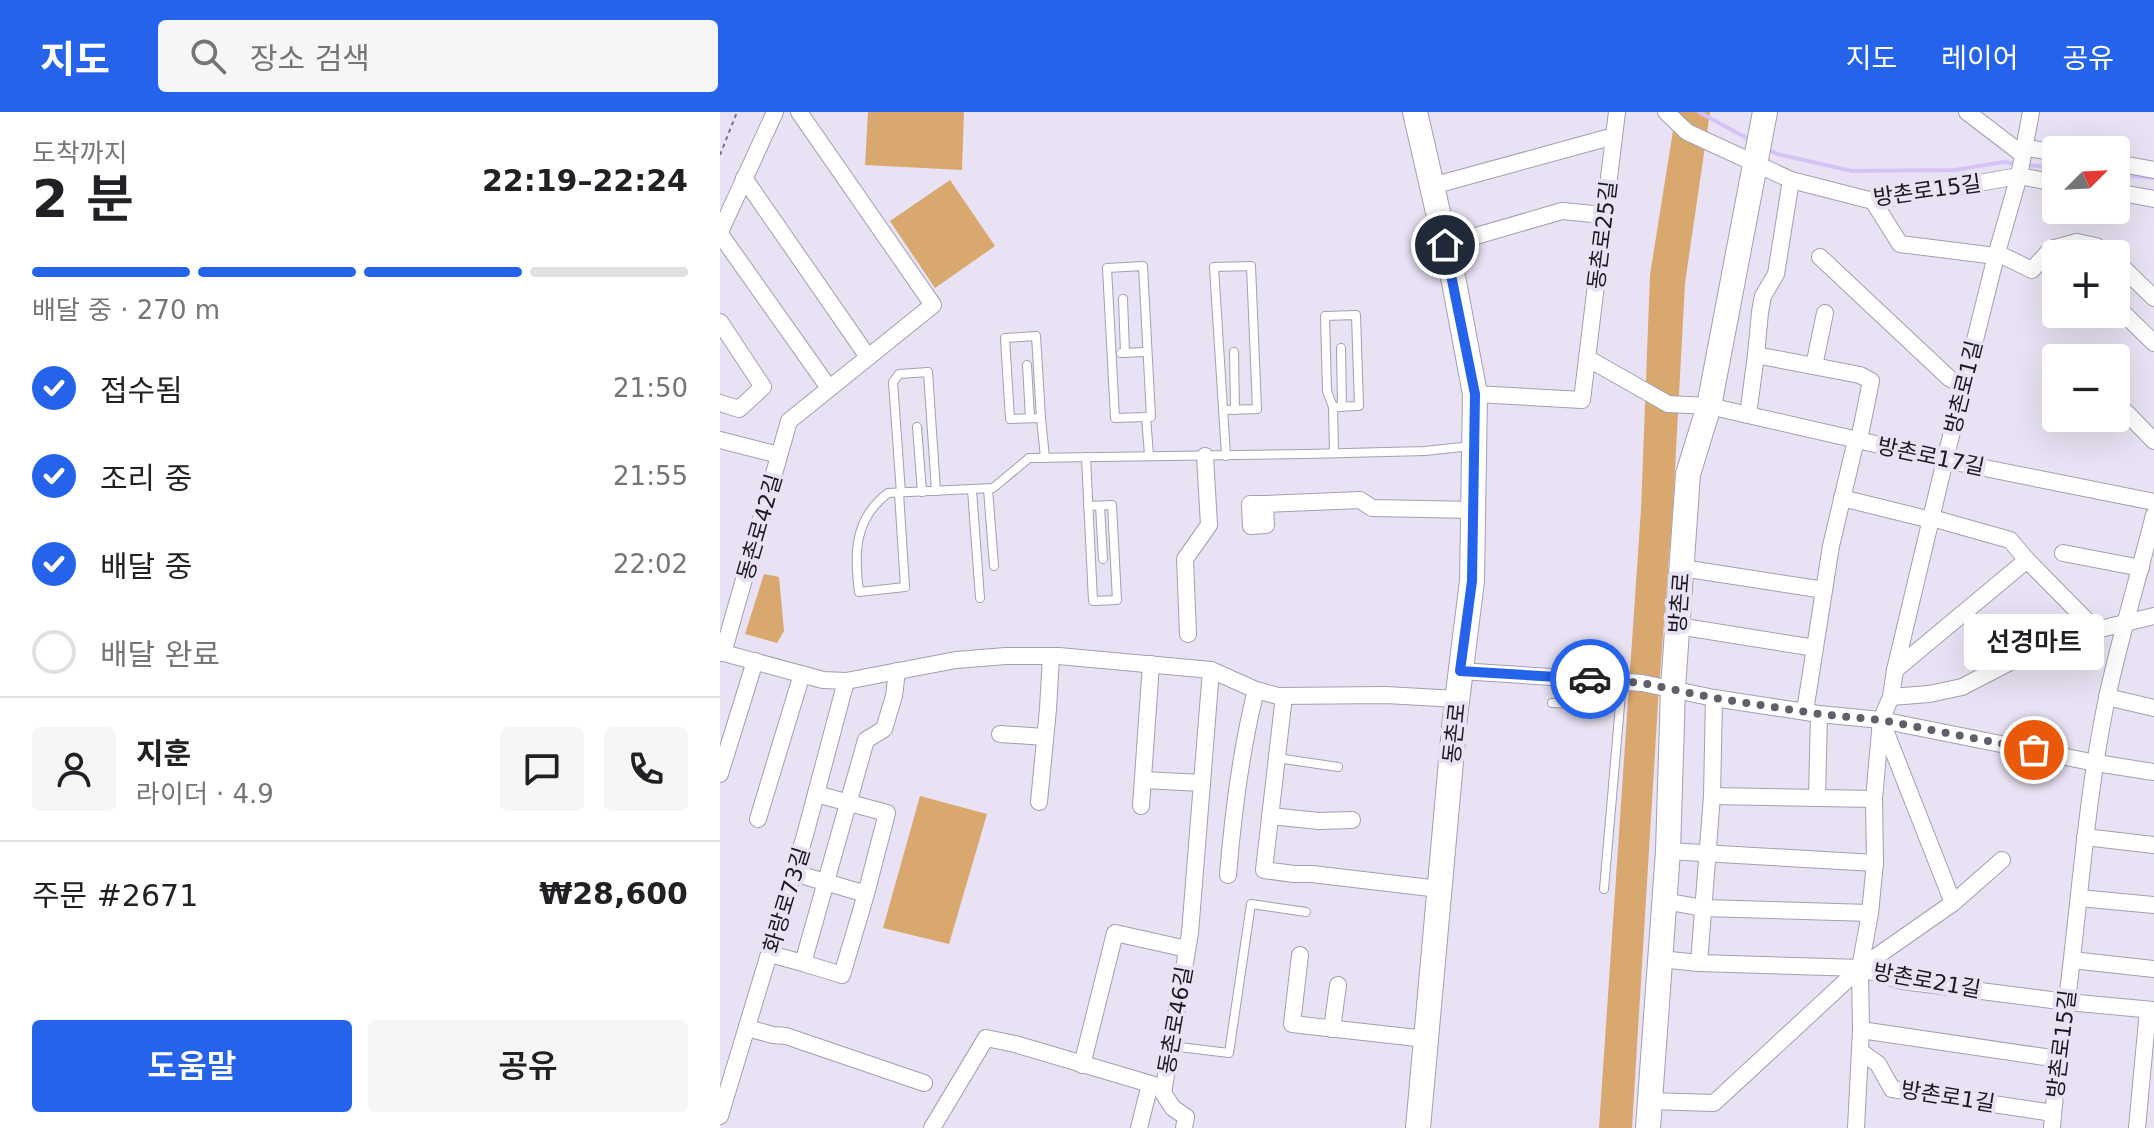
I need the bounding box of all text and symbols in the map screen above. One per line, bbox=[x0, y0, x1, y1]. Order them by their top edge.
search box bbox=[158, 20, 718, 92]
icon: search bbox=[186, 34, 230, 78]
text: 지도 bbox=[40, 38, 110, 82]
text: 장소 검색 bbox=[250, 41, 370, 76]
text: 지도 bbox=[1846, 42, 1897, 75]
text: 레이어 bbox=[1941, 42, 2018, 75]
text: 공유 bbox=[2062, 42, 2114, 75]
north arrow bbox=[2042, 136, 2130, 224]
map controls bbox=[2042, 136, 2130, 432]
text: 도착까지 bbox=[32, 138, 128, 168]
text: 22:19–22:24 bbox=[482, 163, 688, 198]
text: 2 분 bbox=[32, 169, 134, 229]
street label: 방촌로15길 bbox=[1871, 171, 1983, 210]
street label: 동촌로25길 bbox=[1583, 179, 1622, 291]
pin bbox=[1411, 211, 1479, 279]
icon: home bbox=[1423, 223, 1467, 267]
button: + bbox=[2042, 240, 2130, 328]
text: 배달 중 · 270 m bbox=[32, 295, 220, 325]
street label: 방촌로1길 bbox=[1940, 338, 1987, 436]
button: − bbox=[2042, 344, 2130, 432]
icon: check bbox=[32, 366, 76, 410]
text: 접수됨 bbox=[100, 373, 183, 408]
text: 21:50 bbox=[613, 373, 688, 403]
street label: 방촌로17길 bbox=[1875, 433, 1987, 480]
icon: check bbox=[32, 454, 76, 498]
text: 조리 중 bbox=[100, 461, 192, 496]
text: 21:55 bbox=[613, 461, 688, 491]
street label: 동촌로42길 bbox=[732, 471, 787, 583]
icon: check bbox=[32, 542, 76, 586]
text: 배달 중 bbox=[100, 549, 192, 584]
text: 22:02 bbox=[613, 549, 688, 579]
street label: 방촌로 bbox=[1665, 572, 1694, 634]
callout: 선경마트 bbox=[1964, 614, 2104, 670]
text: 선경마트 bbox=[1986, 627, 2082, 657]
text: 배달 완료 bbox=[100, 637, 220, 672]
courier bbox=[1550, 639, 1630, 719]
icon: car bbox=[1568, 657, 1612, 701]
street label: 동촌로 bbox=[1439, 702, 1470, 765]
pin bbox=[2000, 716, 2068, 784]
button: person bbox=[32, 727, 116, 811]
button: chat bbox=[500, 727, 584, 811]
button: phone bbox=[604, 727, 688, 811]
icon: bag bbox=[2012, 728, 2056, 772]
text: 지훈 bbox=[136, 736, 191, 771]
text: 라이더 · 4.9 bbox=[136, 779, 274, 809]
street label: 화랑로73길 bbox=[759, 844, 814, 956]
text: ₩28,600 bbox=[539, 876, 688, 911]
text: 주문 #2671 bbox=[32, 878, 198, 913]
street label: 방촌로21길 bbox=[1871, 959, 1983, 1002]
street label: 동촌로46길 bbox=[1154, 964, 1197, 1076]
street label: 방촌로15길 bbox=[2042, 988, 2081, 1100]
button: 도움말 bbox=[32, 1020, 352, 1112]
button: 공유 bbox=[368, 1020, 688, 1112]
street label: 방촌로1길 bbox=[1899, 1077, 1997, 1116]

